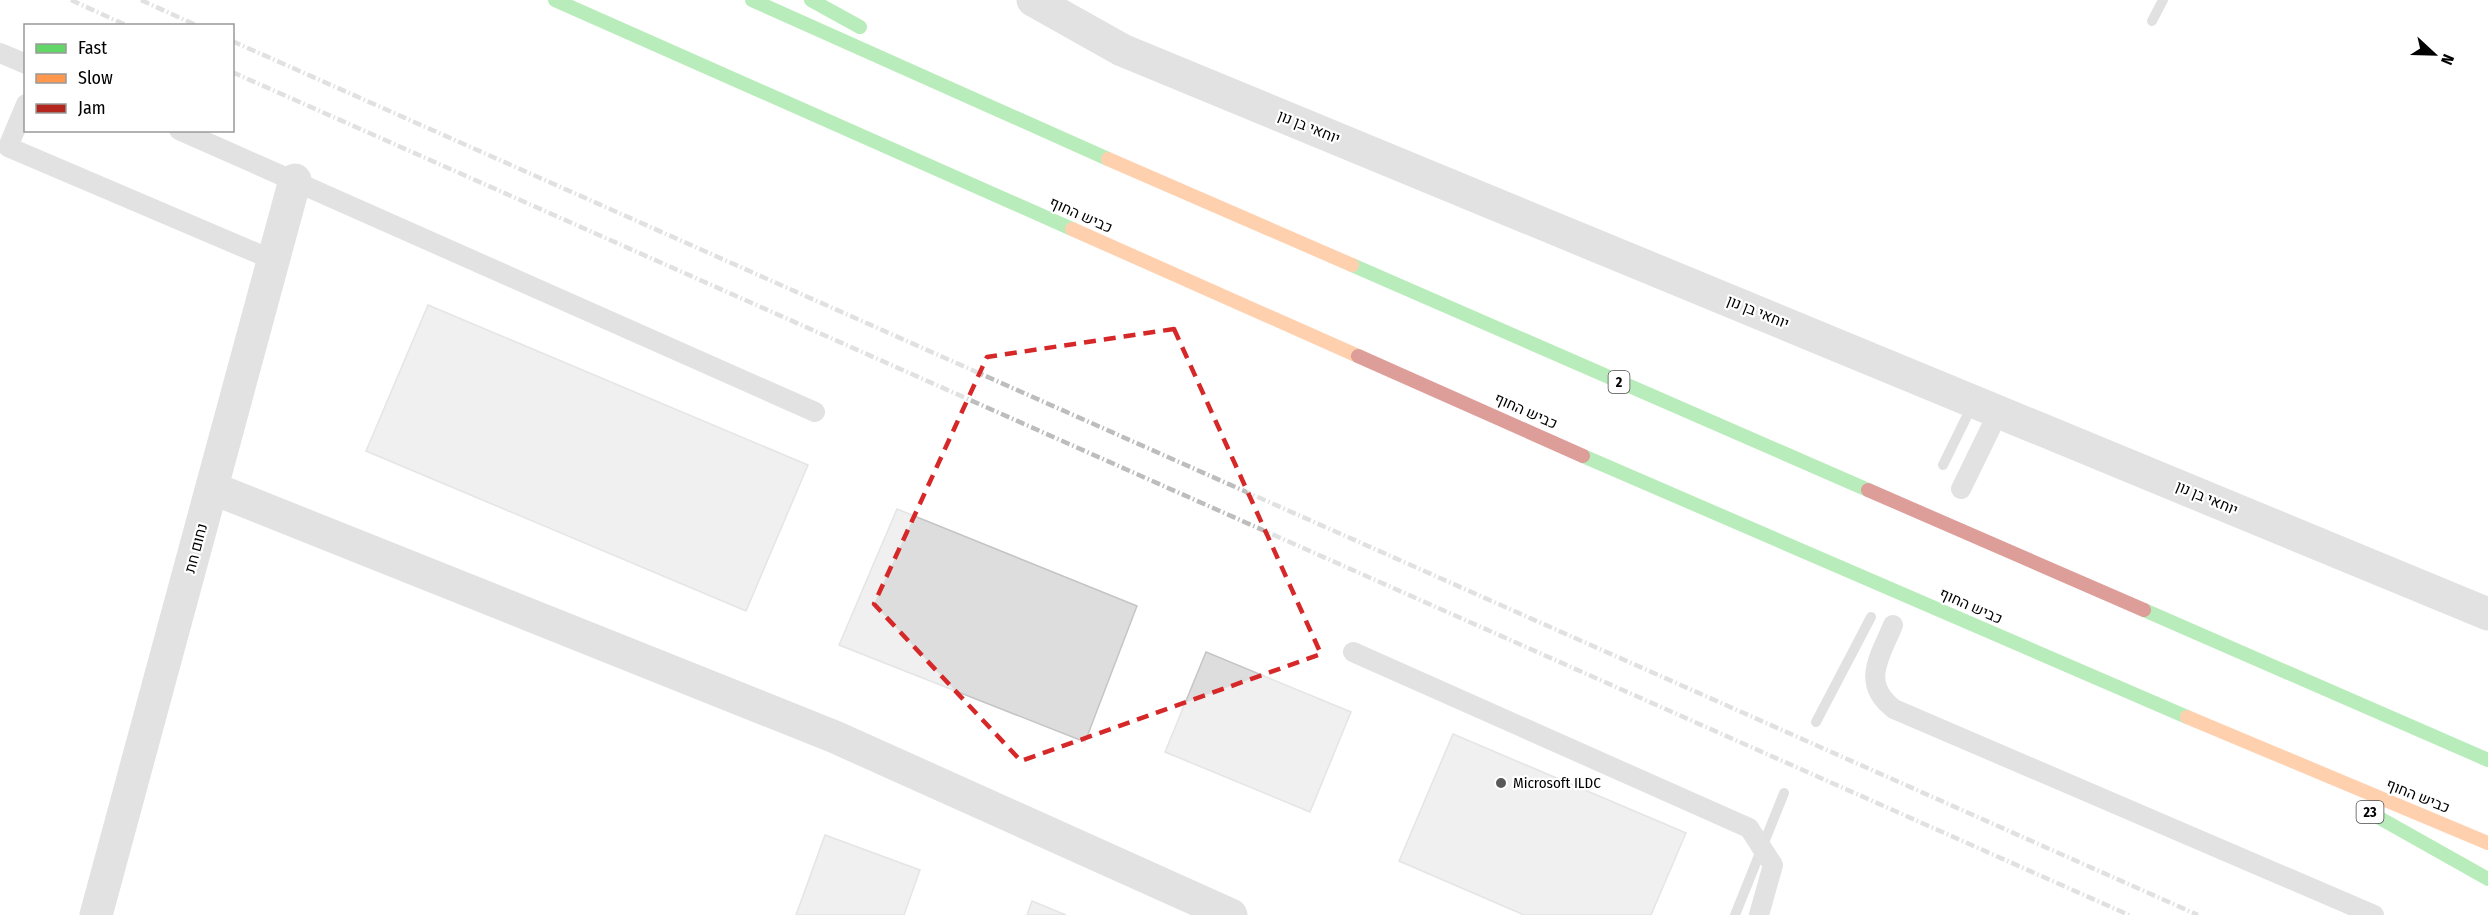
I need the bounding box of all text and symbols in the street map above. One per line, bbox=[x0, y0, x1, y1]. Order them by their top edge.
legend bbox=[24, 24, 234, 132]
north arrow bbox=[2404, 24, 2464, 84]
text: Fast bbox=[78, 37, 107, 59]
text: N bbox=[2437, 51, 2458, 67]
text: Slow bbox=[78, 67, 113, 89]
text: Jam bbox=[78, 97, 106, 119]
street label: יוחאי בן נון bbox=[1275, 106, 1343, 148]
street label: כביש החוף bbox=[1047, 193, 1115, 237]
street label: יוחאי בן נון bbox=[1724, 291, 1792, 333]
road number: 2 bbox=[1608, 371, 1630, 393]
street label: כביש החוף bbox=[1492, 389, 1560, 433]
street label: יוחאי בן נון bbox=[2173, 477, 2241, 519]
street label: נחום חת bbox=[181, 521, 211, 575]
street label: כביש החוף bbox=[1937, 584, 2005, 628]
place label: Microsoft ILDC bbox=[1513, 774, 1601, 792]
street label: כביש החוף bbox=[2383, 775, 2453, 817]
marker: Microsoft ILDC bbox=[1494, 776, 1508, 790]
road number: 23 bbox=[2356, 801, 2384, 823]

